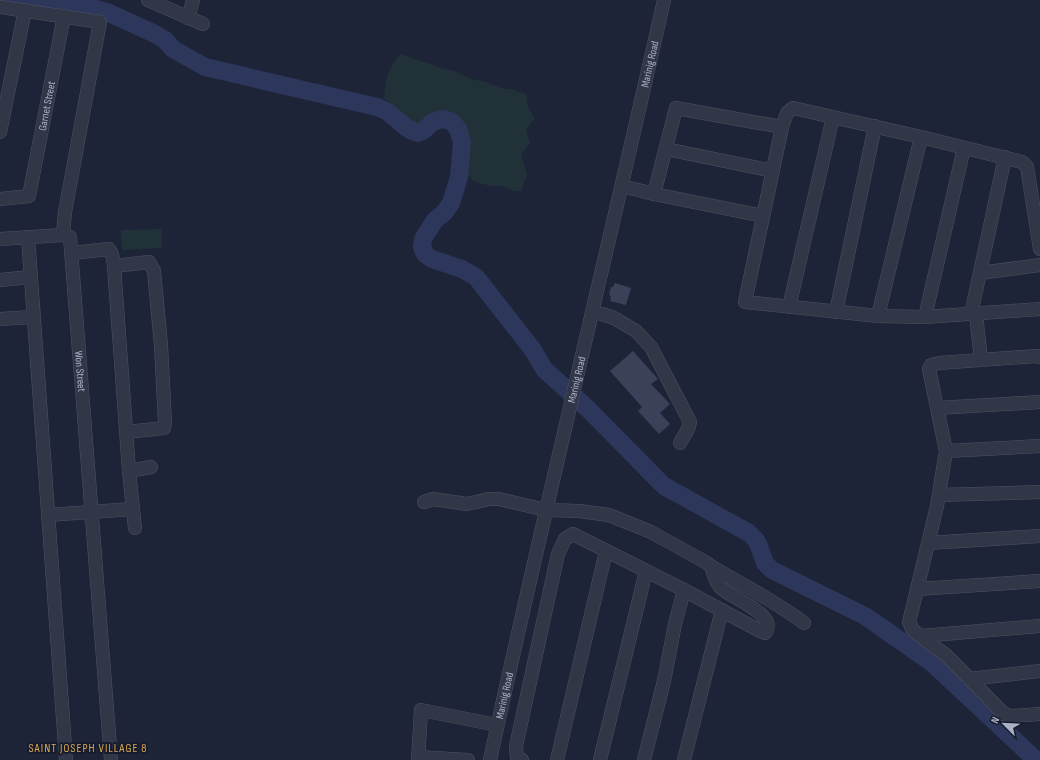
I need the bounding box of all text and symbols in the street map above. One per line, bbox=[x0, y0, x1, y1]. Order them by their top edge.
street label: Marinig Road bbox=[638, 39, 662, 89]
street label: Garnet Street bbox=[36, 79, 58, 132]
street label: Won Street bbox=[72, 350, 88, 393]
street label: Marinig Road bbox=[565, 355, 589, 404]
street label: Marinig Road bbox=[493, 671, 516, 720]
north arrow bbox=[984, 704, 1024, 744]
text: N bbox=[988, 715, 1003, 725]
district label: SAINT JOSEPH VILLAGE 8 bbox=[28, 741, 148, 756]

